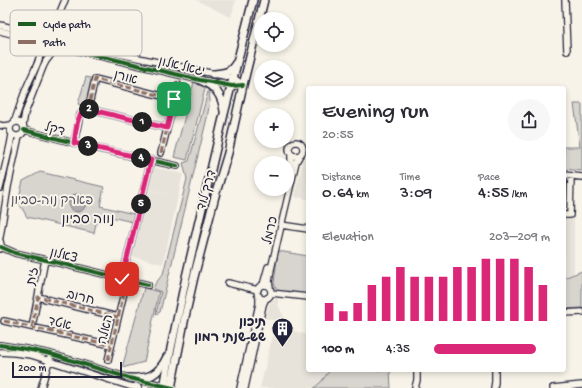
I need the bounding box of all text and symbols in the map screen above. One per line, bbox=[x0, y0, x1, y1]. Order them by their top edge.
legend bbox=[10, 10, 142, 56]
map controls bbox=[254, 12, 294, 196]
button: locate bbox=[254, 12, 294, 52]
text: Cycle path bbox=[43, 20, 91, 32]
text: Path bbox=[42, 38, 66, 50]
street label: יגאל אלון bbox=[157, 54, 206, 80]
button: layers bbox=[254, 60, 294, 100]
street label: אורן bbox=[112, 68, 139, 89]
pin bbox=[157, 82, 191, 116]
icon: arrive bbox=[163, 88, 185, 110]
pin: 2 bbox=[79, 99, 99, 119]
button: share bbox=[508, 99, 550, 141]
text: Evening run bbox=[322, 100, 429, 126]
text: 2 bbox=[86, 103, 92, 115]
button: + bbox=[254, 108, 294, 148]
pin: 1 bbox=[132, 112, 152, 132]
text: 1 bbox=[140, 116, 144, 128]
street label: דקל bbox=[43, 120, 67, 140]
text: 20:55 bbox=[322, 128, 354, 143]
pin: 3 bbox=[78, 136, 98, 156]
text: 3 bbox=[85, 140, 91, 152]
pin: 4 bbox=[131, 148, 151, 168]
text: 4 bbox=[138, 152, 144, 164]
button: − bbox=[254, 156, 294, 196]
street label: דרך לוד bbox=[193, 168, 220, 213]
text: Distance bbox=[322, 172, 361, 184]
text: Time bbox=[400, 172, 420, 184]
text: Pace bbox=[478, 172, 500, 184]
text: 0.64 bbox=[322, 184, 354, 204]
text: 3:09 bbox=[400, 184, 432, 204]
text: 4:55 bbox=[478, 184, 509, 204]
text: km bbox=[354, 189, 369, 201]
text: /km bbox=[509, 189, 527, 201]
park label: פארק נוה-סביון bbox=[11, 194, 93, 209]
pin: 5 bbox=[131, 194, 151, 214]
text: 5 bbox=[138, 198, 144, 210]
district label: נווה סביון bbox=[62, 212, 114, 229]
street label: כרמל bbox=[260, 215, 282, 246]
text: Elevation bbox=[322, 230, 374, 245]
text: 203–209 m bbox=[489, 230, 550, 245]
street label: צאלון bbox=[48, 245, 79, 267]
pin bbox=[105, 262, 139, 296]
street label: זית bbox=[24, 266, 43, 288]
icon: check bbox=[111, 268, 133, 290]
street label: חרוב bbox=[65, 288, 96, 309]
street label: האלה bbox=[94, 313, 117, 346]
street label: אטד bbox=[46, 314, 73, 334]
building icon: תיכון שש-שנתי רמון bbox=[269, 315, 295, 348]
place label: תיכון שש-שנתי רמון bbox=[194, 316, 266, 346]
text: 100 m bbox=[322, 342, 354, 357]
text: 4:35 bbox=[386, 342, 410, 357]
scale bar bbox=[12, 360, 122, 379]
text: 200 m bbox=[18, 363, 46, 375]

